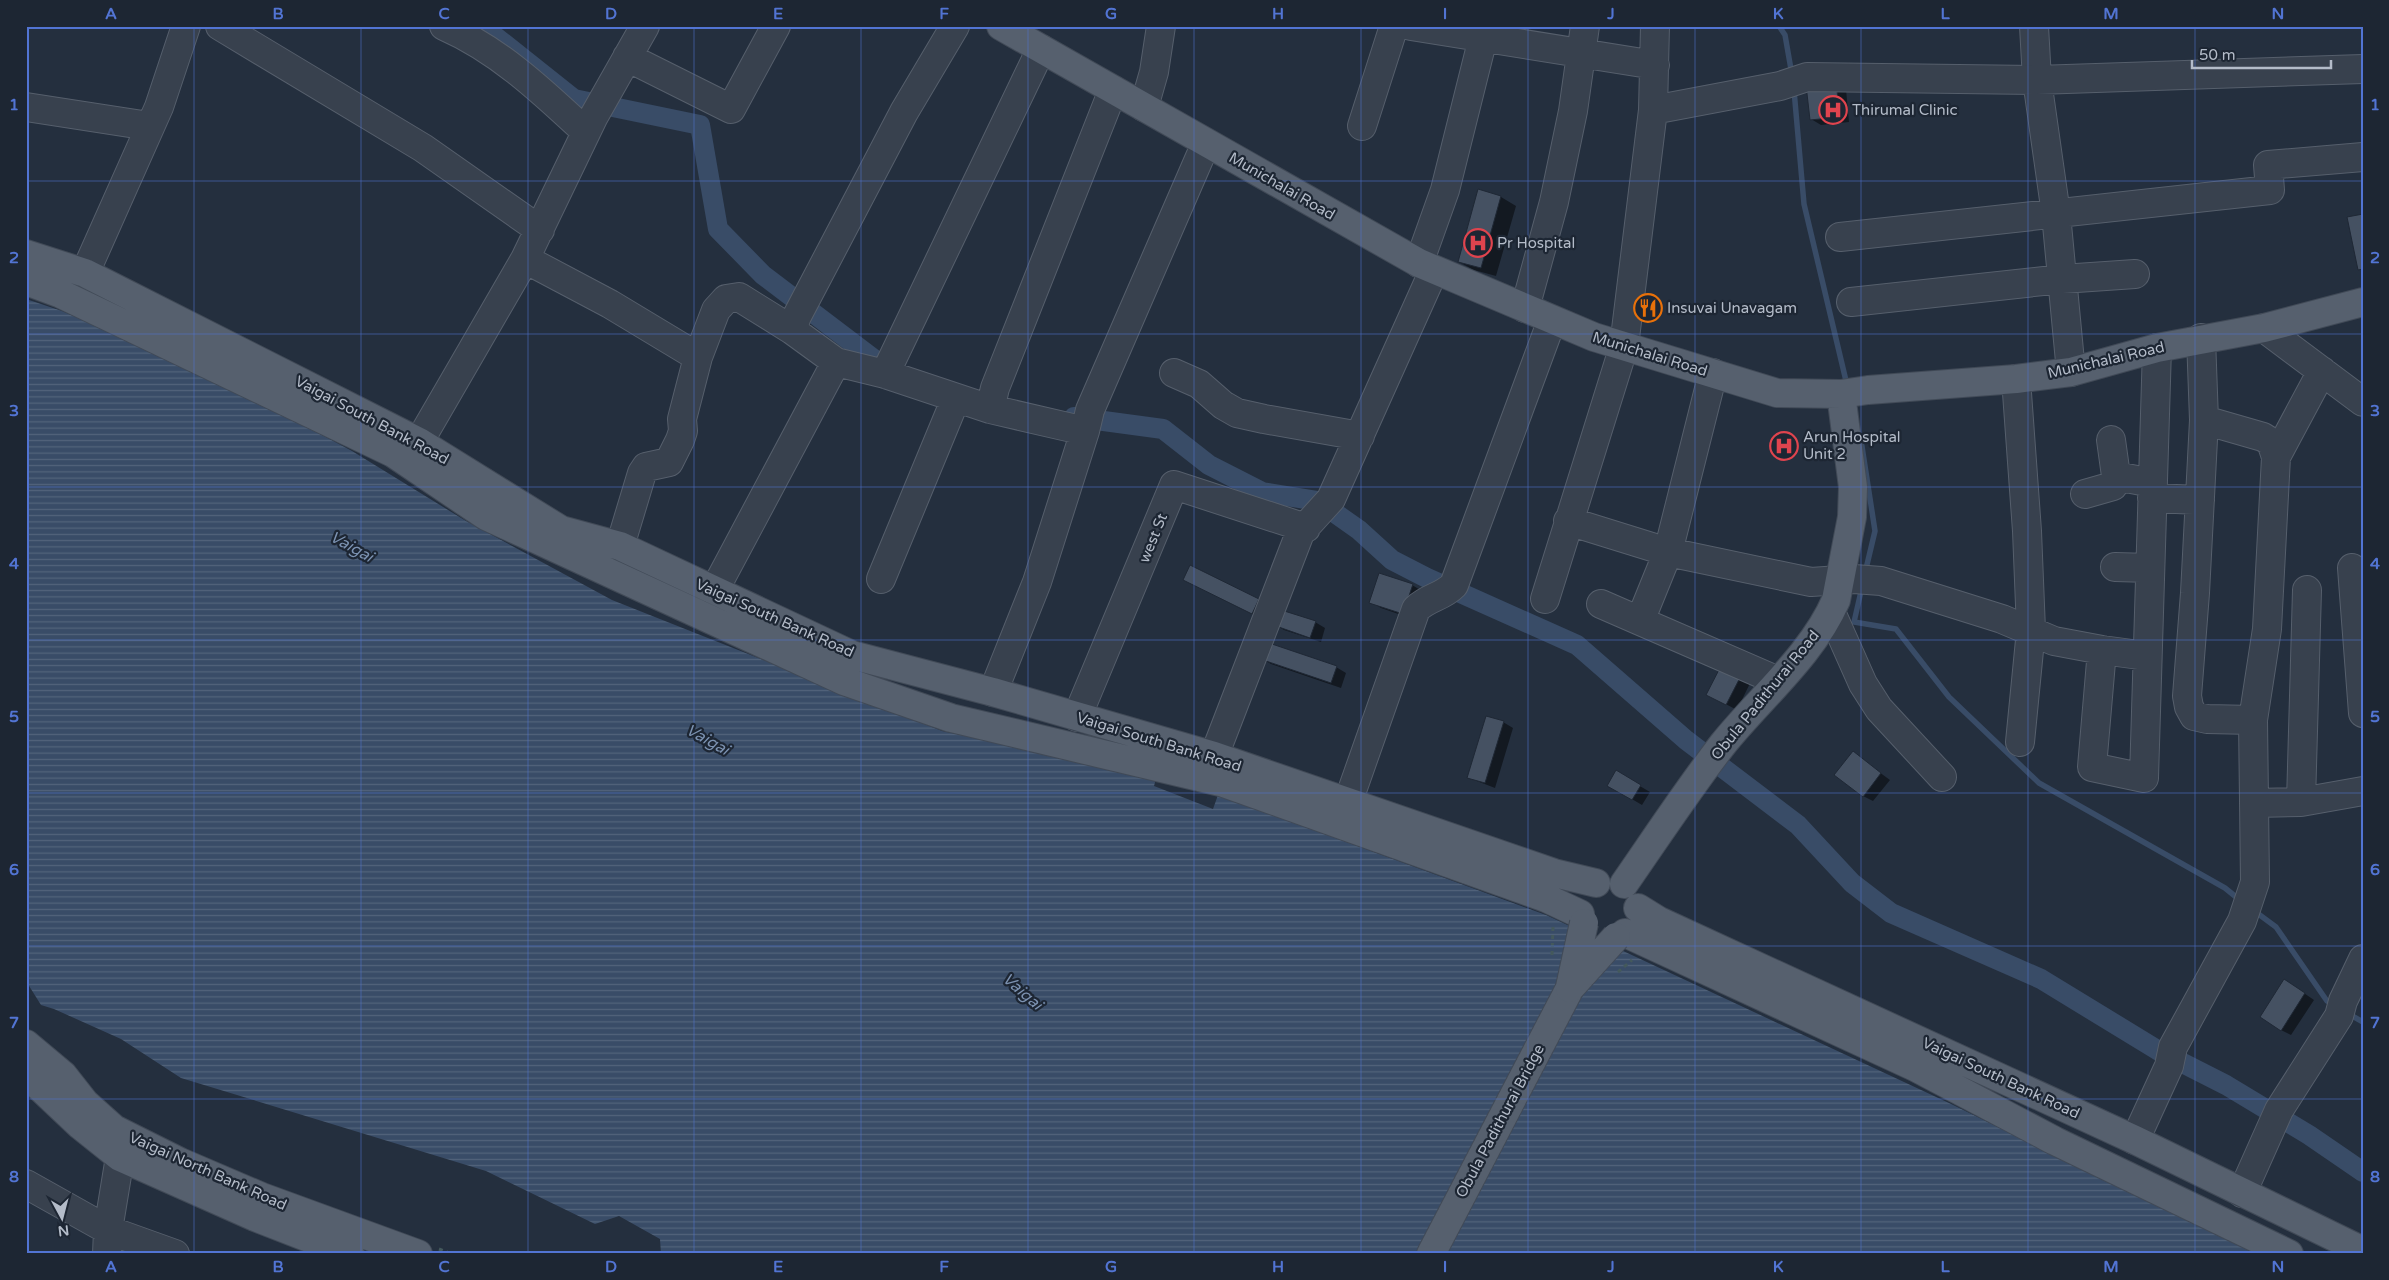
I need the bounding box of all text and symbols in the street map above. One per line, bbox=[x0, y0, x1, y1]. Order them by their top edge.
text: A bbox=[105, 4, 117, 24]
text: B bbox=[272, 4, 284, 24]
text: C bbox=[438, 4, 450, 24]
text: D bbox=[605, 4, 617, 24]
text: E bbox=[773, 4, 783, 24]
text: F bbox=[939, 4, 949, 24]
text: G bbox=[1105, 4, 1117, 24]
text: H bbox=[1272, 4, 1284, 24]
text: I bbox=[1443, 4, 1447, 24]
text: J bbox=[1606, 4, 1615, 24]
text: K bbox=[1773, 4, 1784, 24]
text: L bbox=[1940, 4, 1950, 24]
text: M bbox=[2103, 4, 2119, 24]
text: N bbox=[2272, 4, 2284, 24]
scale bar bbox=[2192, 38, 2330, 70]
text: 50 m bbox=[2199, 46, 2236, 64]
text: 1 bbox=[9, 95, 19, 115]
hospital icon: Thirumal Clinic bbox=[1818, 95, 1848, 125]
text: 1 bbox=[2370, 95, 2380, 115]
place label: Thirumal Clinic bbox=[1852, 101, 1957, 119]
street label: Munichalai Road bbox=[1226, 148, 1338, 224]
hospital icon: Pr Hospital bbox=[1463, 228, 1493, 258]
place label: Pr Hospital bbox=[1497, 234, 1575, 252]
text: 2 bbox=[9, 248, 19, 268]
text: 2 bbox=[2370, 248, 2380, 268]
restaurant icon: Insuvai Unavagam bbox=[1633, 293, 1663, 323]
place label: Insuvai Unavagam bbox=[1667, 299, 1797, 317]
street label: Munichalai Road bbox=[1590, 328, 1710, 380]
street label: Munichalai Road bbox=[2046, 338, 2166, 382]
street label: Vaigai South Bank Road bbox=[292, 372, 452, 468]
text: 3 bbox=[9, 401, 19, 421]
text: 3 bbox=[2370, 401, 2380, 421]
place label: Arun Hospital Unit 2 bbox=[1803, 428, 1901, 463]
hospital icon: Arun Hospital Unit 2 bbox=[1769, 431, 1799, 461]
street label: west St bbox=[1135, 510, 1171, 565]
water label: Vaigai bbox=[326, 527, 378, 568]
text: 4 bbox=[9, 554, 19, 574]
text: 4 bbox=[2370, 554, 2380, 574]
street label: Vaigai South Bank Road bbox=[693, 575, 857, 661]
street label: Obula Padithurai Road bbox=[1707, 627, 1823, 763]
text: 5 bbox=[9, 707, 19, 727]
text: 5 bbox=[2370, 707, 2380, 727]
street label: Vaigai South Bank Road bbox=[1074, 708, 1244, 776]
water label: Vaigai bbox=[682, 720, 734, 761]
text: 6 bbox=[9, 860, 19, 880]
text: 6 bbox=[2370, 860, 2380, 880]
water label: Vaigai bbox=[998, 969, 1048, 1016]
text: 7 bbox=[9, 1013, 19, 1033]
text: 7 bbox=[2370, 1013, 2380, 1033]
street label: Vaigai South Bank Road bbox=[1920, 1034, 2082, 1122]
street label: Obula Padithurai Bridge bbox=[1452, 1041, 1548, 1201]
street label: Vaigai North Bank Road bbox=[126, 1128, 290, 1214]
text: 8 bbox=[9, 1167, 19, 1187]
text: 8 bbox=[2370, 1167, 2380, 1187]
north arrow bbox=[38, 1192, 88, 1242]
text: N bbox=[57, 1221, 70, 1240]
text: A bbox=[105, 1257, 117, 1277]
text: B bbox=[272, 1257, 284, 1277]
text: C bbox=[438, 1257, 450, 1277]
text: D bbox=[605, 1257, 617, 1277]
text: E bbox=[773, 1257, 783, 1277]
text: F bbox=[939, 1257, 949, 1277]
text: G bbox=[1105, 1257, 1117, 1277]
text: H bbox=[1272, 1257, 1284, 1277]
text: I bbox=[1443, 1257, 1447, 1277]
text: J bbox=[1606, 1257, 1615, 1277]
text: K bbox=[1773, 1257, 1784, 1277]
text: L bbox=[1940, 1257, 1950, 1277]
text: M bbox=[2103, 1257, 2119, 1277]
text: N bbox=[2272, 1257, 2284, 1277]

